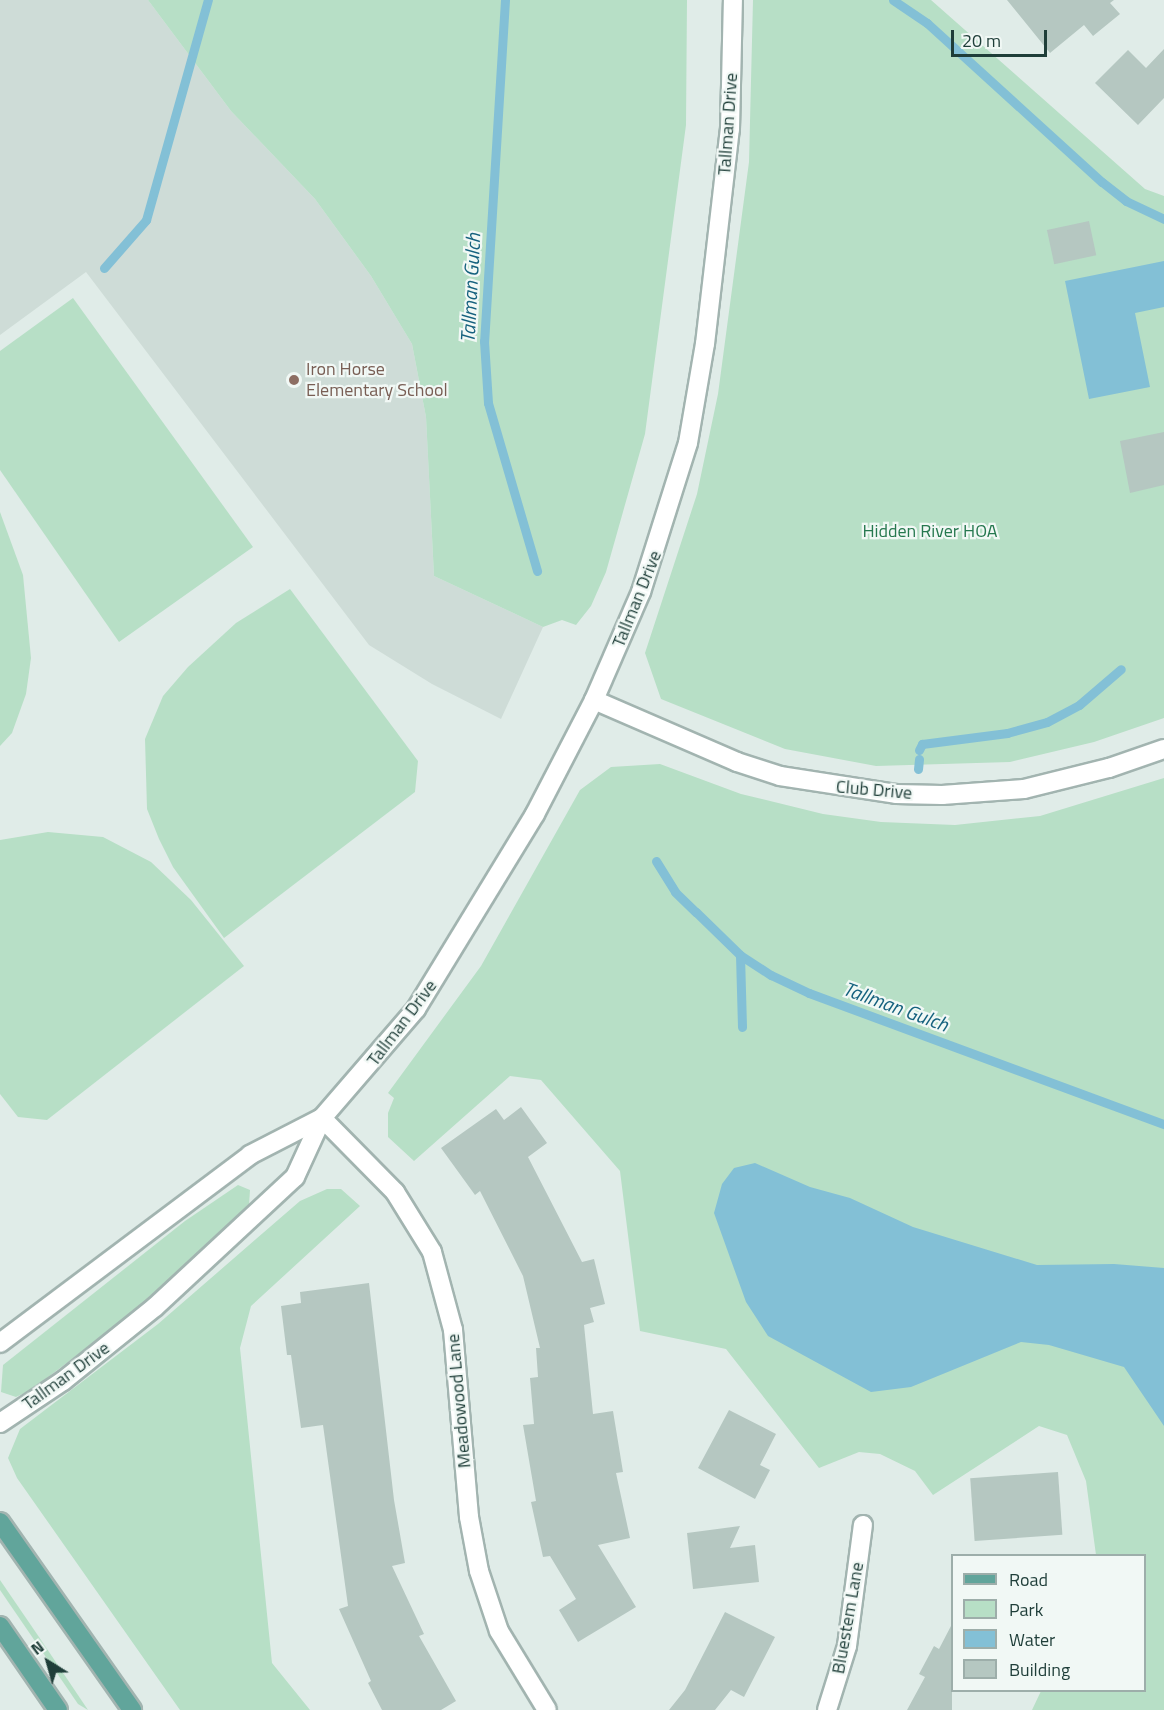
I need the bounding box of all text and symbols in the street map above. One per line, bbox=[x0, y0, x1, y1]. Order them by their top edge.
scale bar bbox=[954, 18, 1050, 56]
text: 20 m bbox=[962, 27, 1001, 54]
street label: Tallman Drive bbox=[714, 72, 742, 176]
water label: Tallman Gulch bbox=[455, 232, 485, 344]
place label: Iron Horse Elementary School bbox=[306, 359, 448, 401]
marker: Iron Horse Elementary School bbox=[287, 373, 301, 387]
park label: Hidden River HOA bbox=[862, 520, 998, 542]
street label: Tallman Drive bbox=[608, 548, 666, 650]
street label: Club Drive bbox=[835, 776, 913, 804]
street label: Tallman Drive bbox=[363, 976, 441, 1070]
water label: Tallman Gulch bbox=[840, 976, 952, 1036]
street label: Meadowood Lane bbox=[442, 1333, 476, 1469]
street label: Tallman Drive bbox=[18, 1337, 114, 1415]
legend bbox=[951, 1554, 1146, 1692]
street label: Bluestem Lane bbox=[828, 1560, 868, 1676]
text: Road bbox=[1009, 1566, 1048, 1593]
text: Park bbox=[1009, 1596, 1043, 1623]
text: Water bbox=[1009, 1626, 1055, 1653]
north arrow bbox=[18, 1632, 78, 1692]
text: N bbox=[26, 1635, 49, 1661]
text: Building bbox=[1009, 1656, 1070, 1683]

